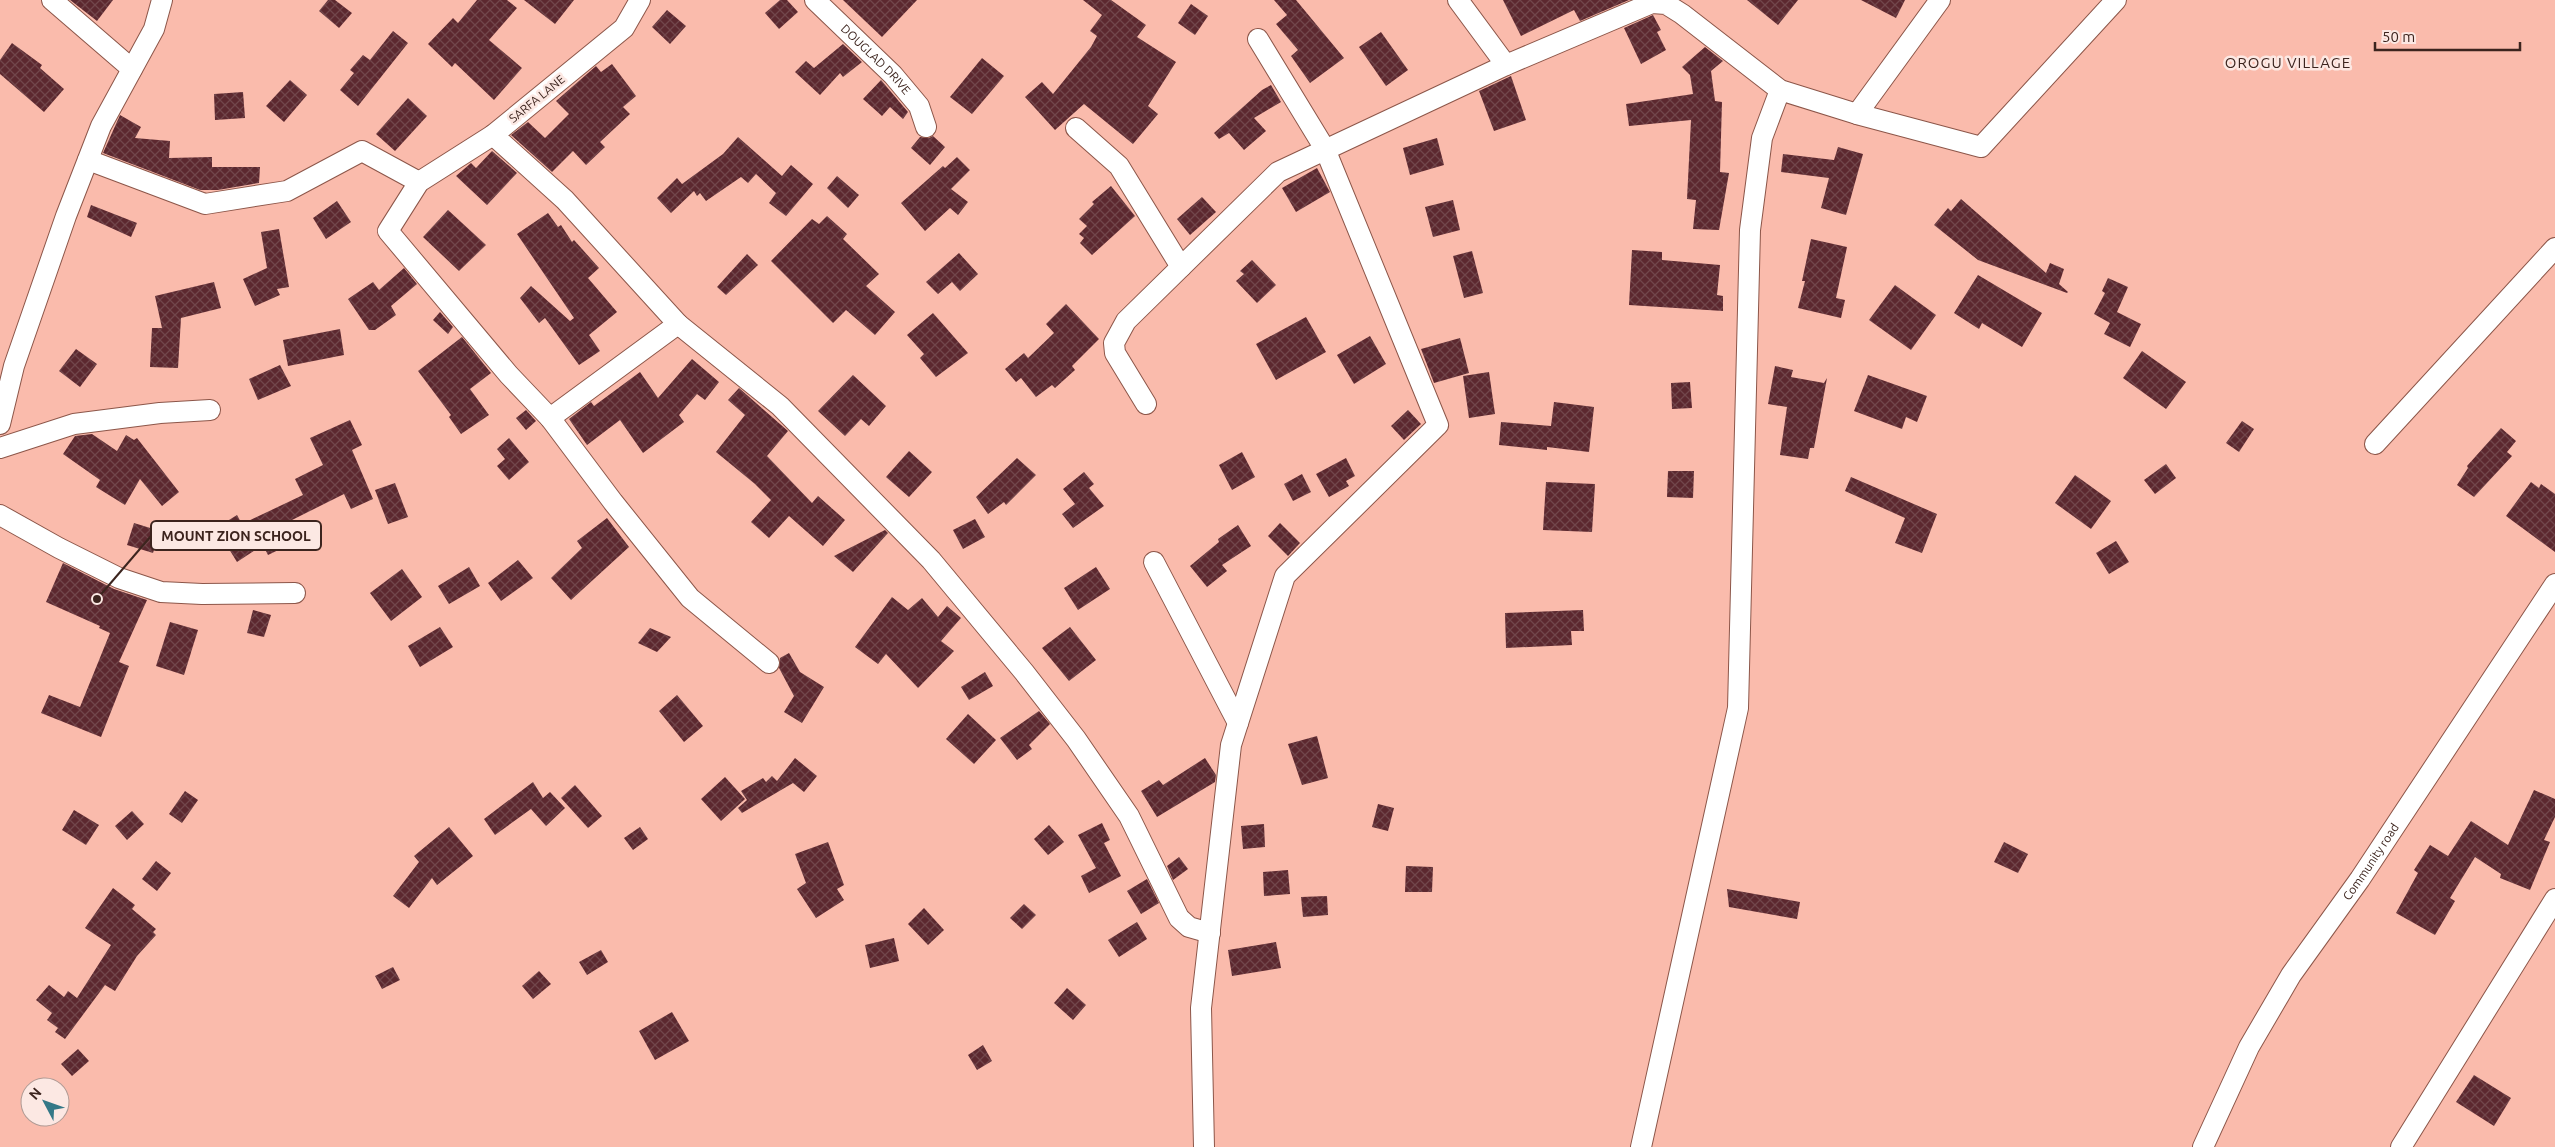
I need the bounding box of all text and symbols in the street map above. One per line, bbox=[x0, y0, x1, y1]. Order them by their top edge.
scale bar bbox=[2375, 20, 2520, 52]
street label: DOUGLAD DRIVE bbox=[839, 22, 913, 97]
text: 50 m bbox=[2382, 28, 2415, 45]
district label: OROGU VILLAGE bbox=[2225, 54, 2351, 71]
street label: SARFA LANE bbox=[506, 72, 567, 125]
callout: MOUNT ZION SCHOOL bbox=[151, 521, 321, 550]
text: MOUNT ZION SCHOOL bbox=[161, 528, 311, 544]
street label: Community road bbox=[2340, 821, 2401, 902]
north arrow bbox=[20, 1077, 70, 1127]
text: N bbox=[26, 1084, 45, 1103]

